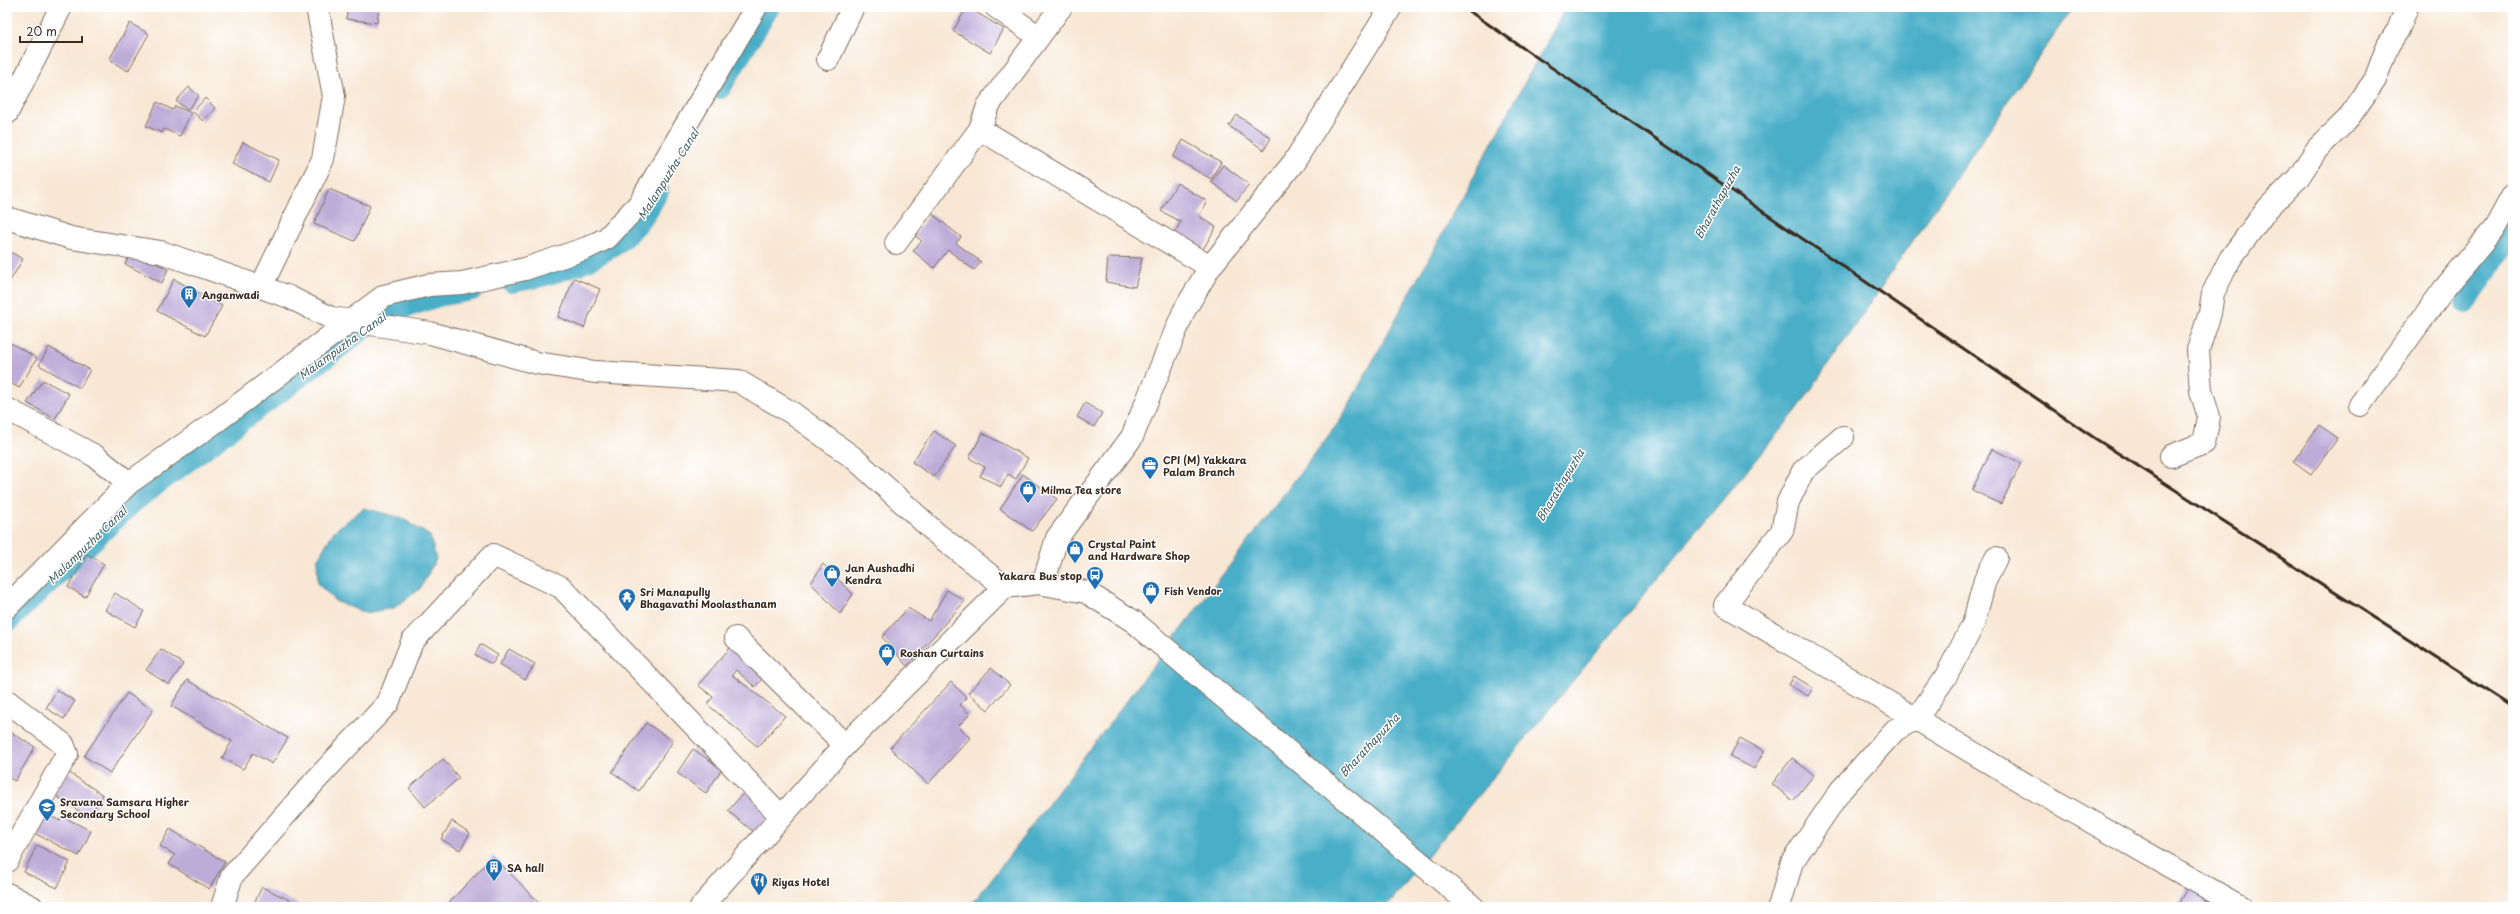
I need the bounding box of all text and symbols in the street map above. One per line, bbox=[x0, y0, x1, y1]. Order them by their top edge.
scale bar bbox=[20, 18, 82, 44]
text: 20 m bbox=[26, 22, 57, 40]
water label: Malampuzha Canal bbox=[633, 124, 704, 223]
water label: Bharathapuzha bbox=[1690, 161, 1745, 242]
building icon: Anganwadi bbox=[179, 284, 199, 309]
place label: Anganwadi bbox=[202, 287, 260, 302]
water label: Malampuzha Canal bbox=[295, 307, 391, 384]
water label: Bharathapuzha bbox=[1532, 445, 1589, 524]
place label: CPI (M) Yakkara Palam Branch bbox=[1163, 452, 1247, 479]
office icon: CPI (M) Yakkara Palam Branch bbox=[1140, 455, 1160, 480]
shop icon: Milma Tea store bbox=[1018, 479, 1038, 504]
place label: Milma Tea store bbox=[1041, 482, 1122, 497]
water label: Malampuzha Canal bbox=[44, 501, 132, 587]
place label: Crystal Paint and Hardware Shop bbox=[1088, 536, 1191, 563]
shop icon: Crystal Paint and Hardware Shop bbox=[1065, 539, 1085, 564]
place label: Jan Aushadhi Kendra bbox=[845, 560, 915, 587]
shop icon: Jan Aushadhi Kendra bbox=[822, 563, 842, 588]
bus stop icon: Yakara Bus stop bbox=[1085, 565, 1105, 590]
place label: Yakara Bus stop bbox=[999, 568, 1082, 583]
shop icon: Fish Vendor bbox=[1141, 580, 1161, 605]
place label: Fish Vendor bbox=[1164, 583, 1223, 598]
place label: Sri Manapully Bhagavathi Moolasthanam bbox=[640, 584, 777, 611]
temple icon: Sri Manapully Bhagavathi Moolasthanam bbox=[617, 587, 637, 612]
shop icon: Roshan Curtains bbox=[877, 642, 897, 667]
place label: Roshan Curtains bbox=[900, 645, 984, 660]
water label: Bharathapuzha bbox=[1335, 709, 1404, 781]
place label: Sravana Samsara Higher Secondary School bbox=[60, 794, 190, 822]
school or university icon: Sravana Samsara Higher Secondary School bbox=[37, 797, 57, 822]
building icon: SA hall bbox=[484, 857, 504, 882]
place label: SA hall bbox=[507, 860, 544, 875]
restaurant icon: Riyas Hotel bbox=[749, 871, 769, 896]
place label: Riyas Hotel bbox=[772, 874, 829, 889]

